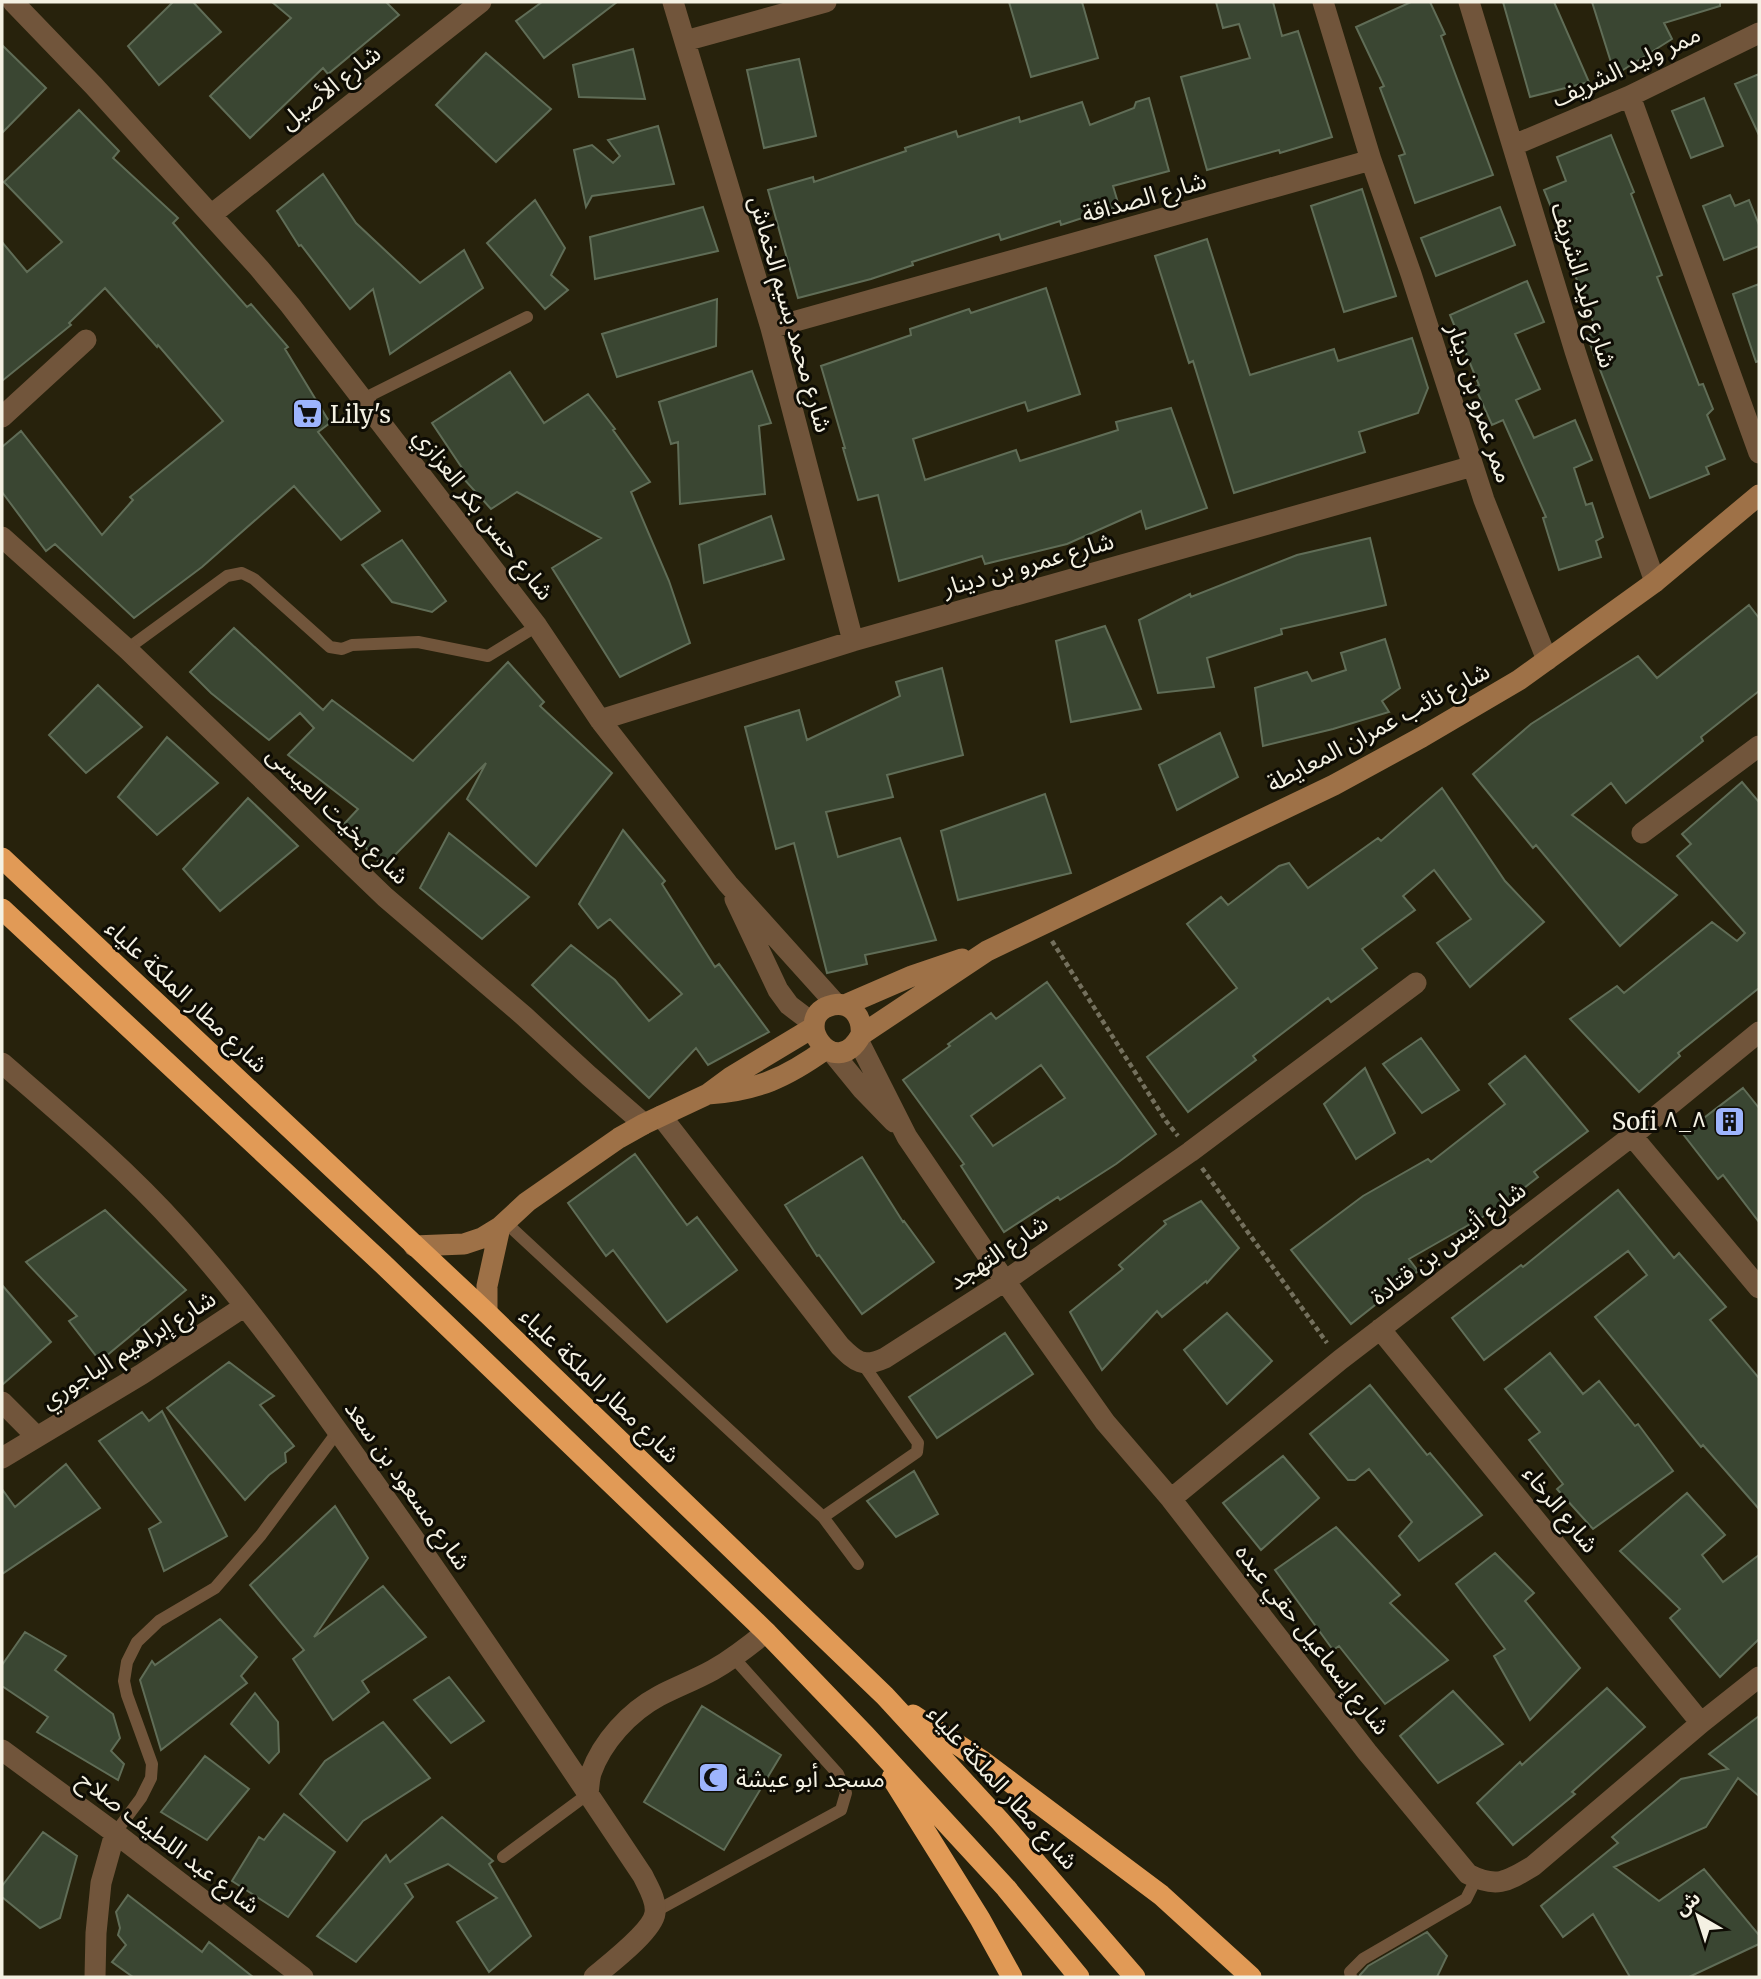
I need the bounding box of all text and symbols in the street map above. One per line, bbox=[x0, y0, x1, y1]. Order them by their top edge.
street label: ممر وليد الشريف bbox=[1547, 18, 1705, 114]
street label: شارع الأصيل bbox=[273, 38, 388, 138]
street label: شارع الصداقة bbox=[1078, 164, 1210, 231]
street label: شارع محمد بسيم الخماش bbox=[740, 192, 840, 436]
street label: شارع وليد الشريف bbox=[1542, 198, 1624, 372]
street label: ممر عمرو بن دينار bbox=[1439, 318, 1520, 487]
supermarket icon: Lily's bbox=[290, 397, 324, 431]
place label: Lily's bbox=[330, 399, 391, 430]
street label: شارع حسن بكر العزازي bbox=[404, 422, 561, 609]
street label: شارع عمرو بن دينار bbox=[938, 525, 1118, 605]
street label: شارع نائب عمران المعايطة bbox=[1261, 655, 1496, 801]
street label: شارع بخيت العيسى bbox=[259, 739, 416, 892]
street label: شارع مطار الملكة علياء bbox=[98, 913, 275, 1081]
building icon: Sofi ^_^ bbox=[1713, 1104, 1747, 1138]
place label: Sofi ^_^ bbox=[1612, 1106, 1707, 1137]
street label: شارع أنيس بن قتادة bbox=[1364, 1174, 1533, 1313]
street label: شارع التهجد bbox=[942, 1207, 1055, 1298]
street label: شارع إبراهيم الباجوري bbox=[35, 1283, 223, 1418]
street label: شارع مطار الملكة علياء bbox=[512, 1300, 687, 1471]
street label: شارع مسعود بن سعد bbox=[336, 1394, 478, 1577]
street label: شارع الرخاء bbox=[1515, 1459, 1606, 1560]
street label: شارع إسماعيل حقي عبده bbox=[1226, 1537, 1397, 1743]
street label: شارع مطار الملكة علياء bbox=[919, 1698, 1085, 1877]
mosque icon: مسجد أبو عيشة bbox=[696, 1761, 730, 1795]
place label: مسجد أبو عيشة bbox=[736, 1762, 885, 1794]
street label: شارع عبد اللطيف صلاح bbox=[71, 1763, 266, 1922]
north arrow bbox=[1663, 1881, 1733, 1951]
text: ش bbox=[1670, 1885, 1705, 1920]

